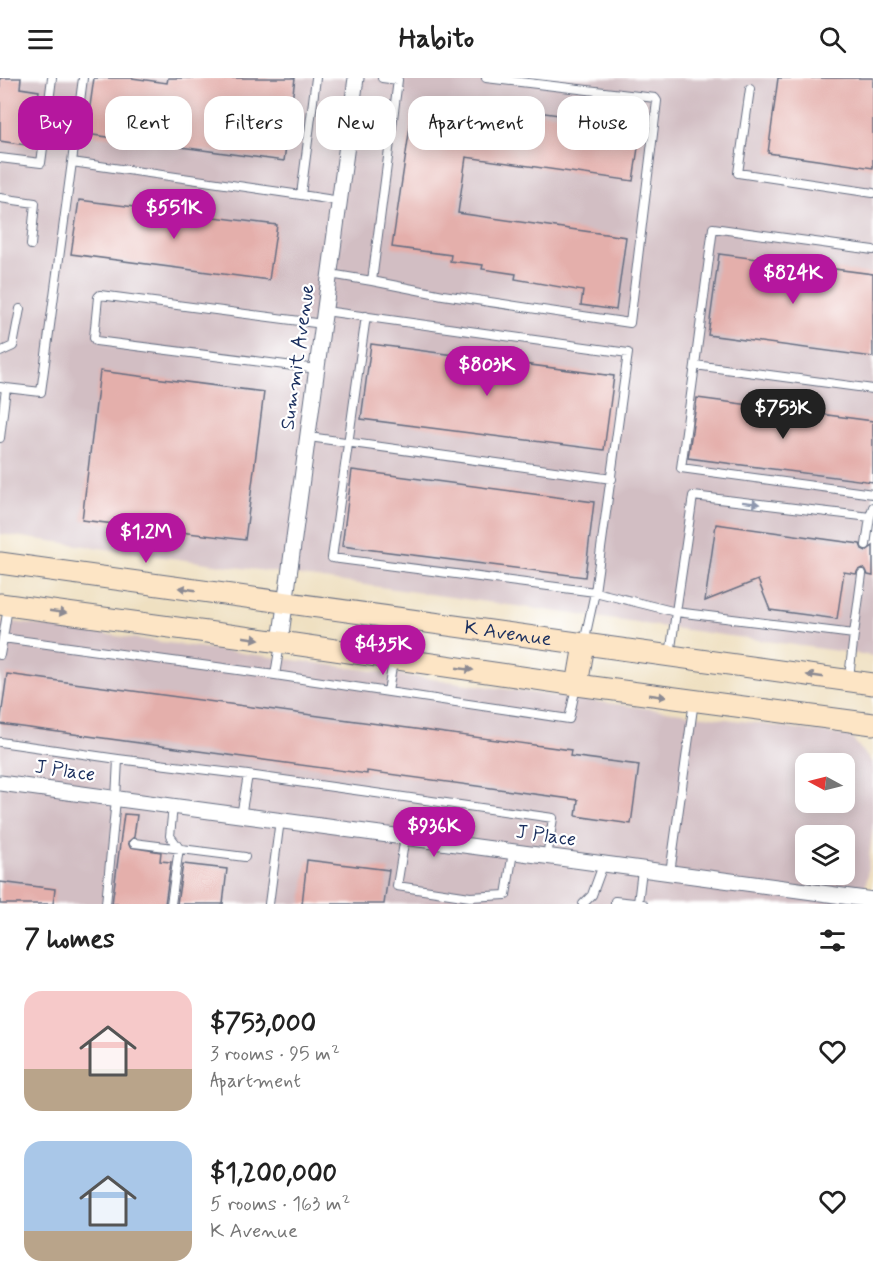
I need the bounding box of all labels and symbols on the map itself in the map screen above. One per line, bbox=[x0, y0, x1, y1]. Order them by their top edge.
pin: $551K bbox=[132, 189, 216, 240]
pin: $824K bbox=[751, 254, 835, 305]
street label: Summit Avenue bbox=[274, 282, 322, 432]
pin: $803K bbox=[445, 346, 529, 397]
pin: $753K bbox=[741, 389, 825, 440]
one-way arrow bbox=[741, 498, 760, 507]
pin: $1.2M bbox=[104, 513, 188, 564]
one-way arrow bbox=[177, 585, 196, 594]
one-way arrow bbox=[49, 607, 68, 617]
street label: K Avenue bbox=[463, 614, 554, 653]
pin: $435K bbox=[341, 625, 425, 676]
one-way arrow bbox=[242, 633, 261, 643]
one-way arrow bbox=[456, 664, 475, 673]
one-way arrow bbox=[805, 672, 824, 681]
one-way arrow bbox=[649, 691, 668, 701]
street label: J Place bbox=[33, 753, 97, 789]
north arrow bbox=[795, 753, 855, 813]
pin: $936K bbox=[392, 807, 476, 858]
street label: J Place bbox=[514, 818, 578, 854]

